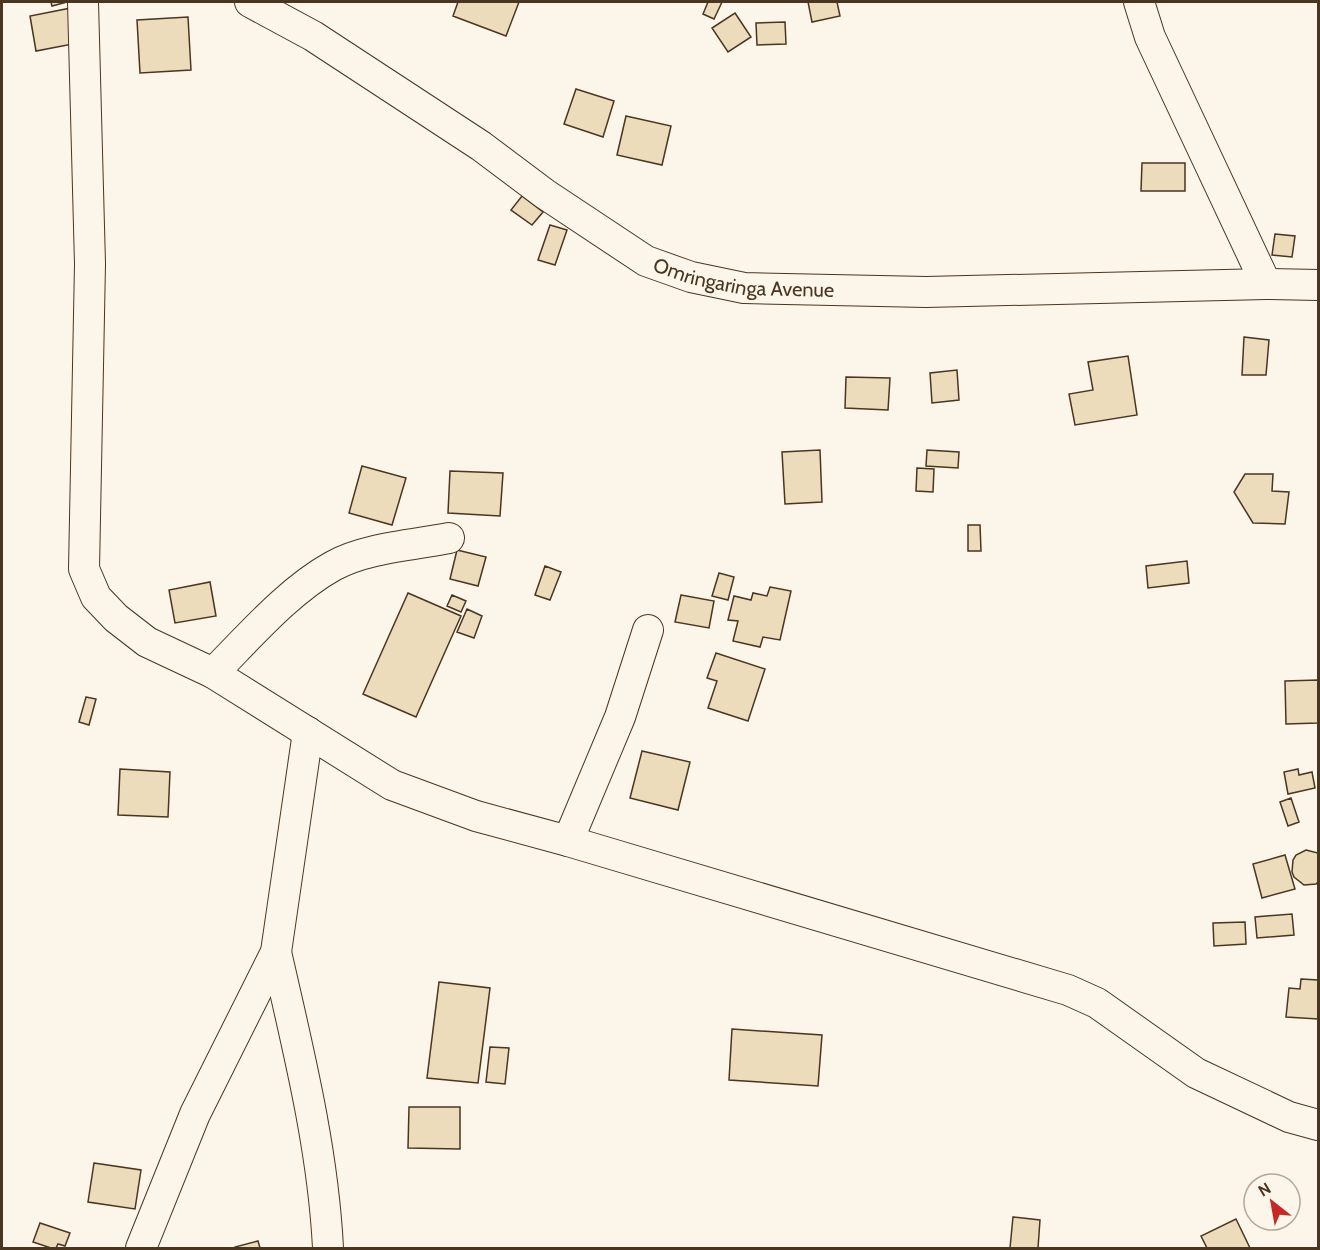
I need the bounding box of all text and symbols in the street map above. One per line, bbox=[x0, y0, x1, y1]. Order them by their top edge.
street label: Omringaringa Avenue bbox=[650, 253, 834, 302]
north arrow bbox=[1242, 1172, 1302, 1232]
text: N bbox=[1255, 1179, 1274, 1201]

